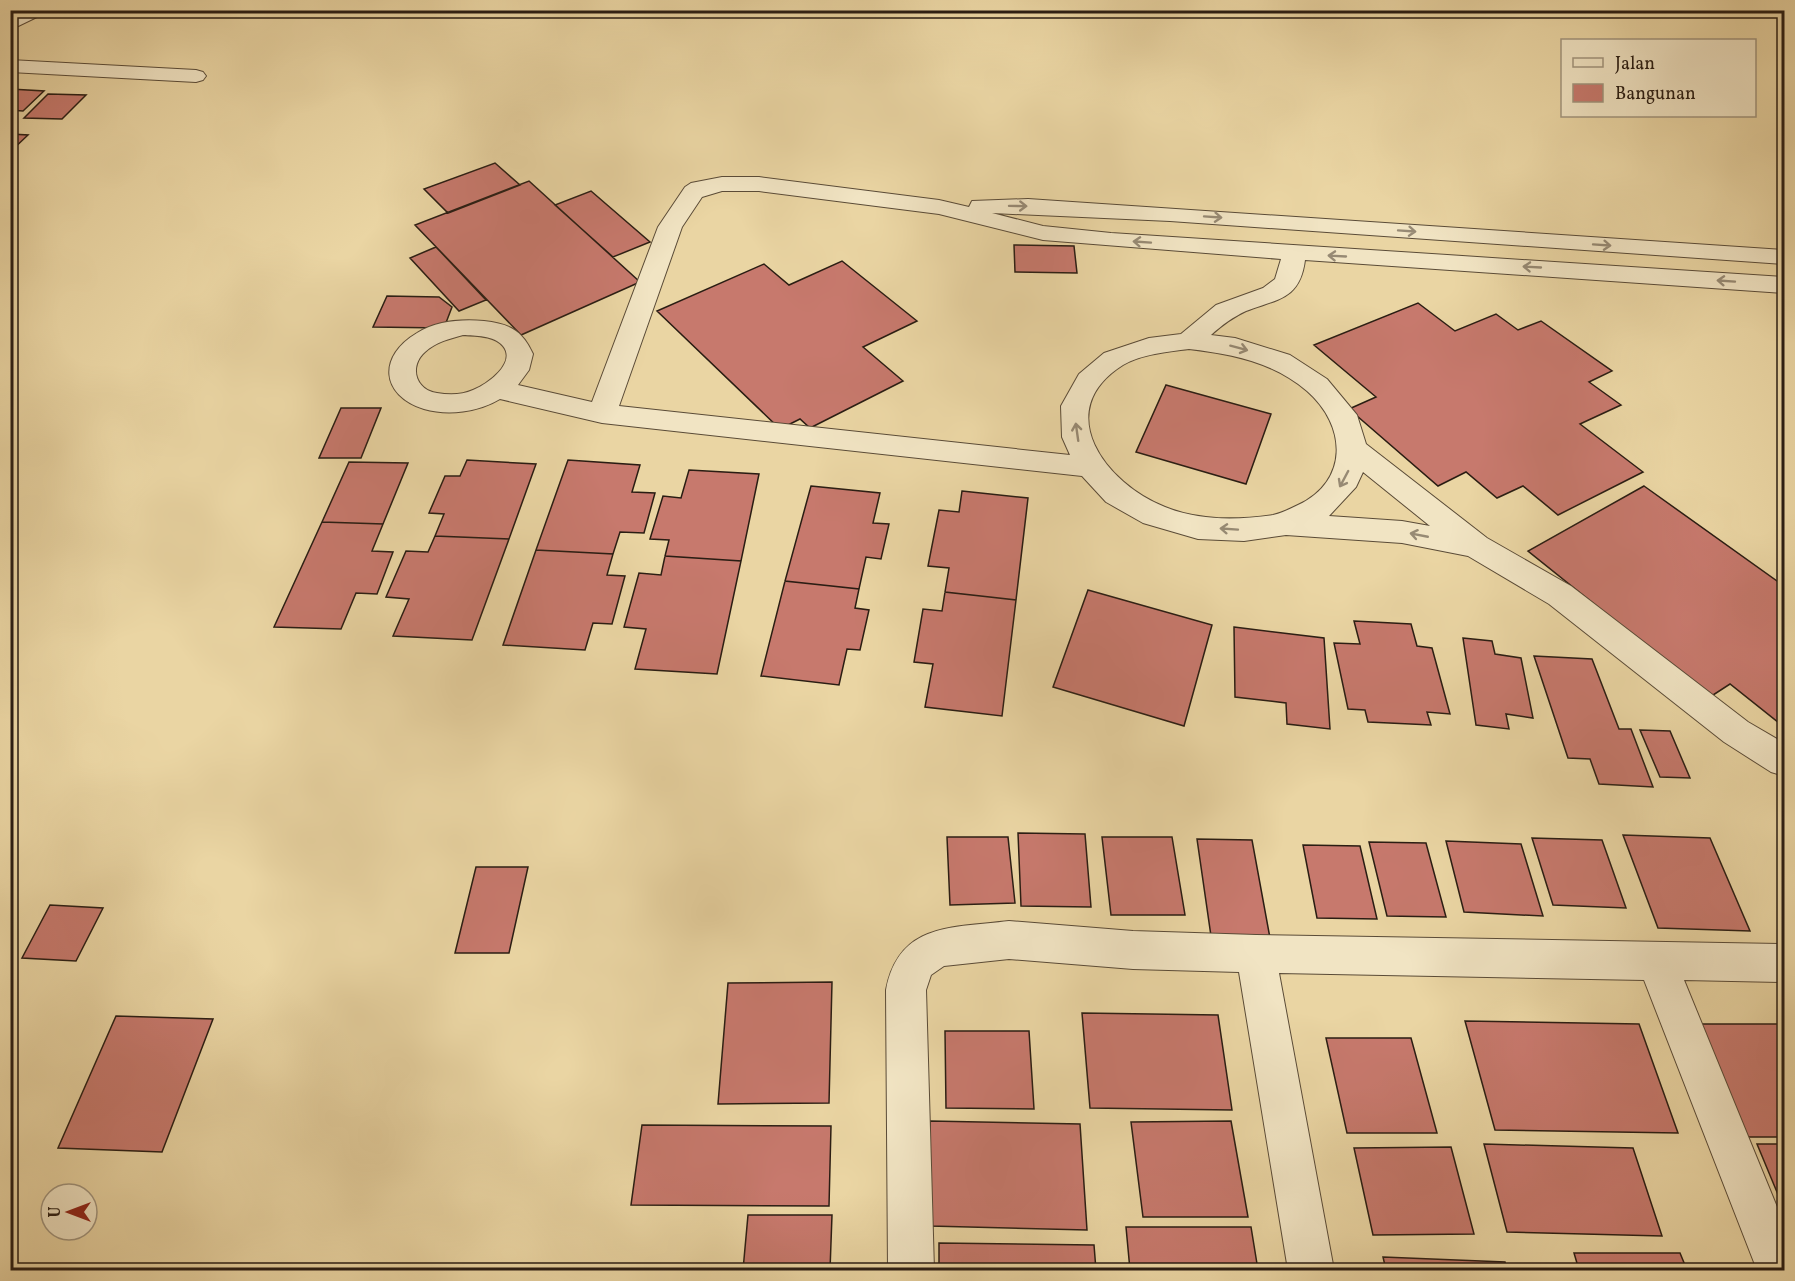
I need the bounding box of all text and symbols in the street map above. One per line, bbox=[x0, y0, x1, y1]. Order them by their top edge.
legend bbox=[1561, 39, 1756, 117]
text: Jalan bbox=[1615, 52, 1655, 77]
text: Bangunan bbox=[1615, 82, 1696, 107]
one-way arrow bbox=[1008, 200, 1028, 212]
one-way arrow bbox=[1202, 212, 1222, 223]
one-way arrow bbox=[1397, 226, 1417, 237]
one-way arrow bbox=[1133, 237, 1153, 248]
one-way arrow bbox=[1591, 239, 1611, 250]
one-way arrow bbox=[1327, 250, 1347, 261]
one-way arrow bbox=[1522, 262, 1542, 273]
one-way arrow bbox=[1717, 275, 1737, 286]
one-way arrow bbox=[1229, 343, 1248, 354]
one-way arrow bbox=[1071, 423, 1082, 442]
one-way arrow bbox=[1337, 470, 1349, 488]
one-way arrow bbox=[1219, 524, 1239, 535]
one-way arrow bbox=[1409, 529, 1429, 540]
north arrow bbox=[39, 1182, 99, 1242]
text: U bbox=[45, 1206, 67, 1217]

